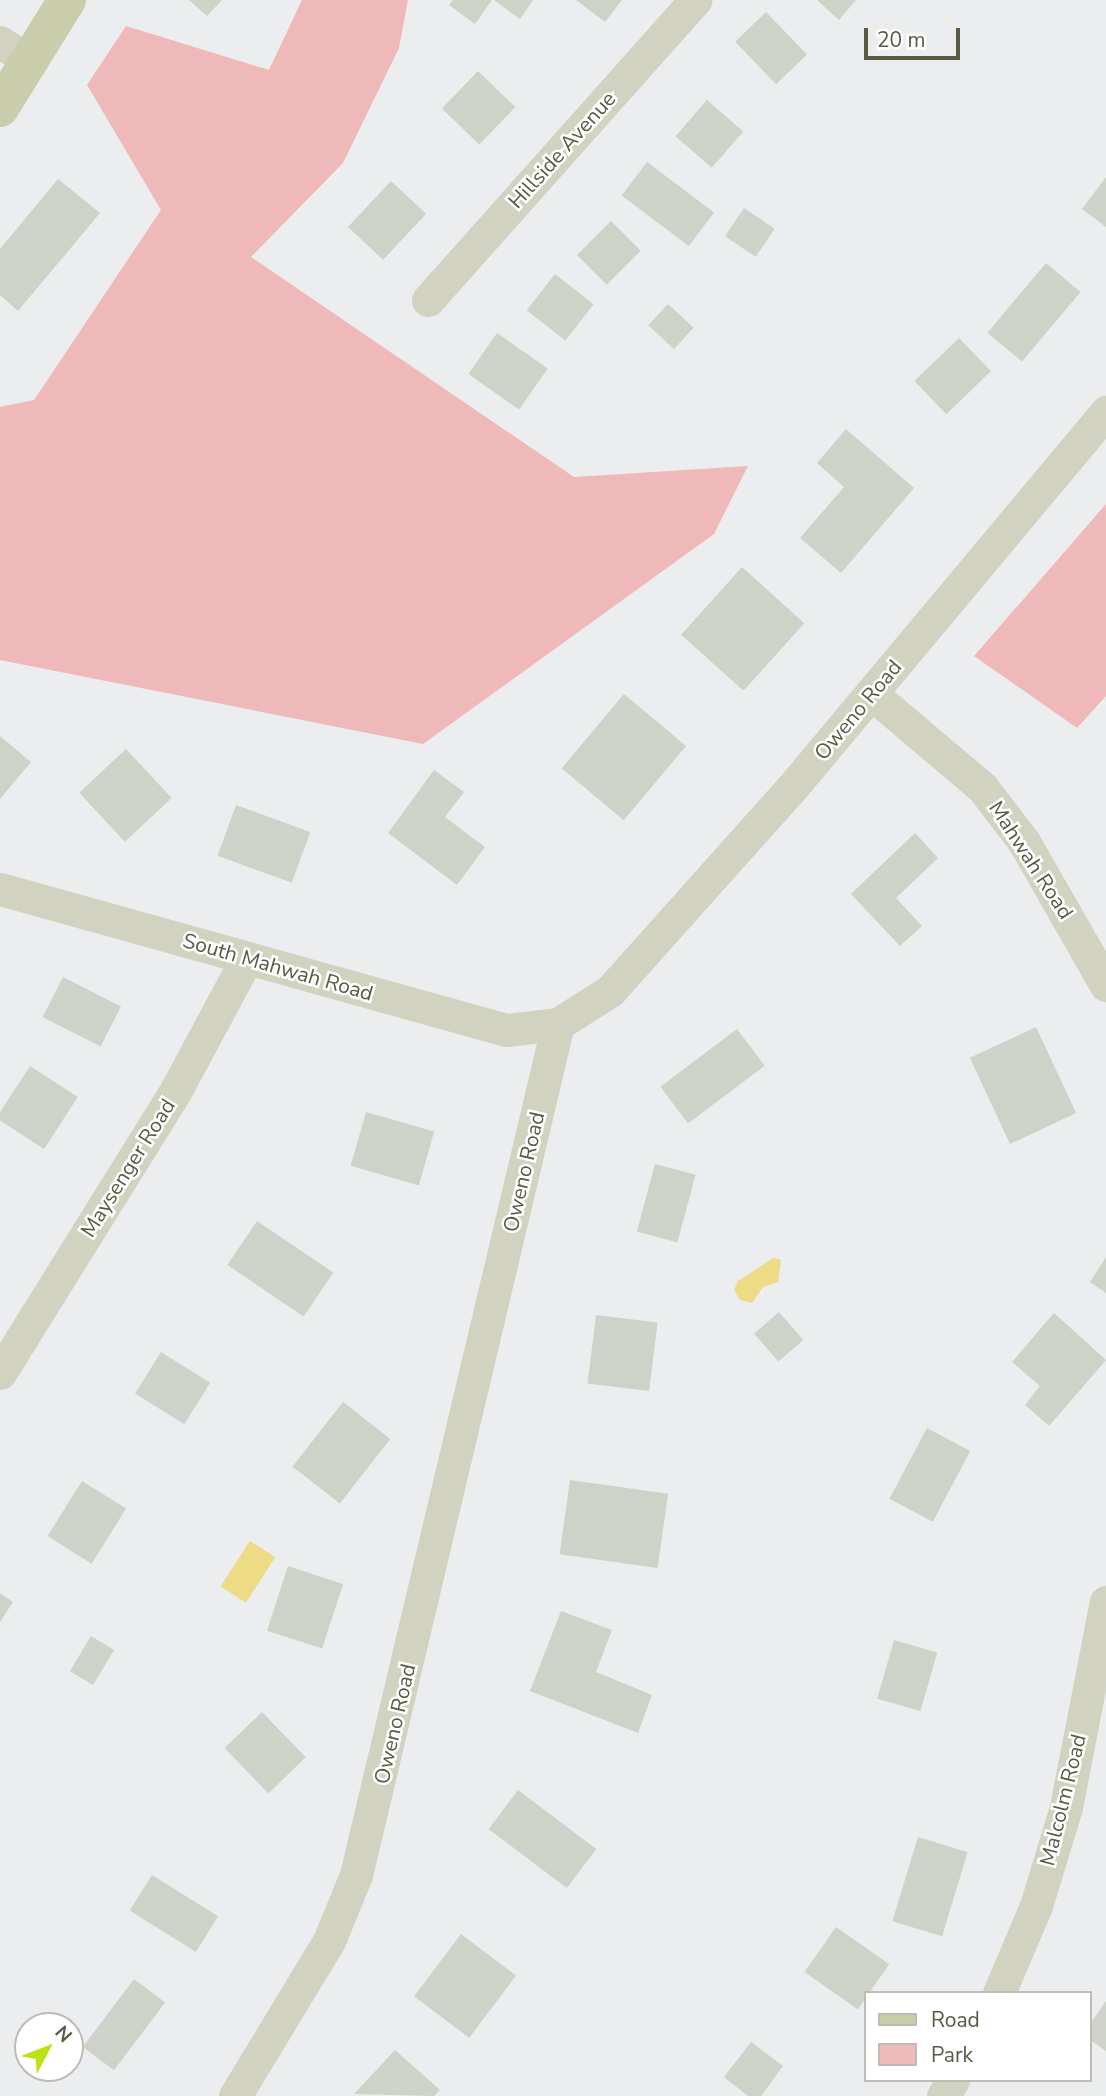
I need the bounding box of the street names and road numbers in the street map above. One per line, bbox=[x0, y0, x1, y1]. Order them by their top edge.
street label: Hillside Avenue bbox=[503, 86, 621, 214]
street label: Oweno Road bbox=[809, 655, 907, 765]
street label: Mahwah Road bbox=[983, 796, 1079, 924]
street label: South Mahwah Road bbox=[180, 928, 376, 1006]
street label: Maysenger Road bbox=[75, 1094, 181, 1242]
street label: Oweno Road bbox=[498, 1109, 550, 1235]
street label: Oweno Road bbox=[369, 1661, 421, 1787]
street label: Malcolm Road bbox=[1034, 1732, 1092, 1868]

